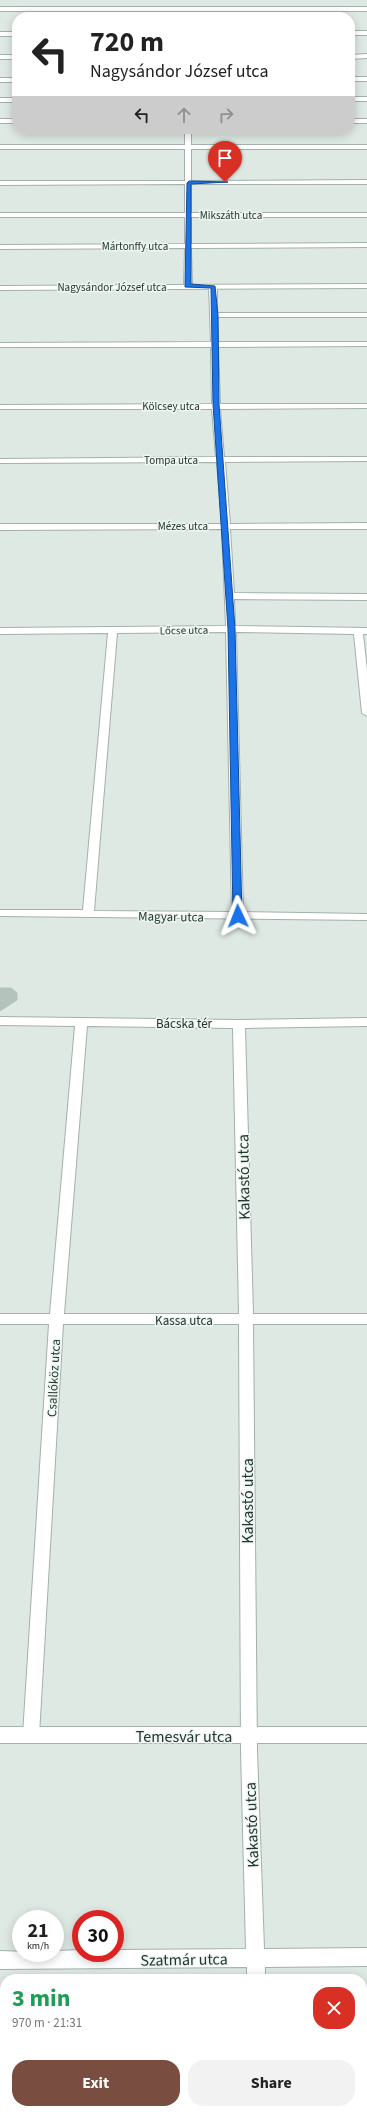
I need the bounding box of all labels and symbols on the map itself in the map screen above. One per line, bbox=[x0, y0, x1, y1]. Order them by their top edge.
pin bbox=[208, 141, 242, 182]
street label: Mikszáth utca bbox=[200, 208, 262, 223]
street label: Mártonffy utca bbox=[102, 239, 168, 254]
street label: Nagysándor József utca bbox=[57, 280, 167, 295]
street label: Kölcsey utca bbox=[142, 399, 200, 414]
street label: Tompa utca bbox=[144, 453, 198, 468]
street label: Mézes utca bbox=[158, 519, 208, 534]
street label: Lőcse utca bbox=[160, 623, 208, 638]
position arrow bbox=[217, 895, 259, 937]
street label: Magyar utca bbox=[138, 907, 204, 927]
street label: Bácska tér bbox=[156, 1015, 213, 1033]
street label: Kakastó utca bbox=[232, 1134, 256, 1220]
street label: Kassa utca bbox=[155, 1312, 213, 1330]
street label: Csallóköz utca bbox=[43, 1339, 65, 1417]
street label: Kakastó utca bbox=[237, 1458, 259, 1544]
street label: Temesvár utca bbox=[136, 1726, 232, 1748]
street label: Kakastó utca bbox=[240, 1782, 264, 1868]
speed limit sign: 30 bbox=[72, 1910, 124, 1962]
street label: Szatmár utca bbox=[140, 1948, 228, 1972]

